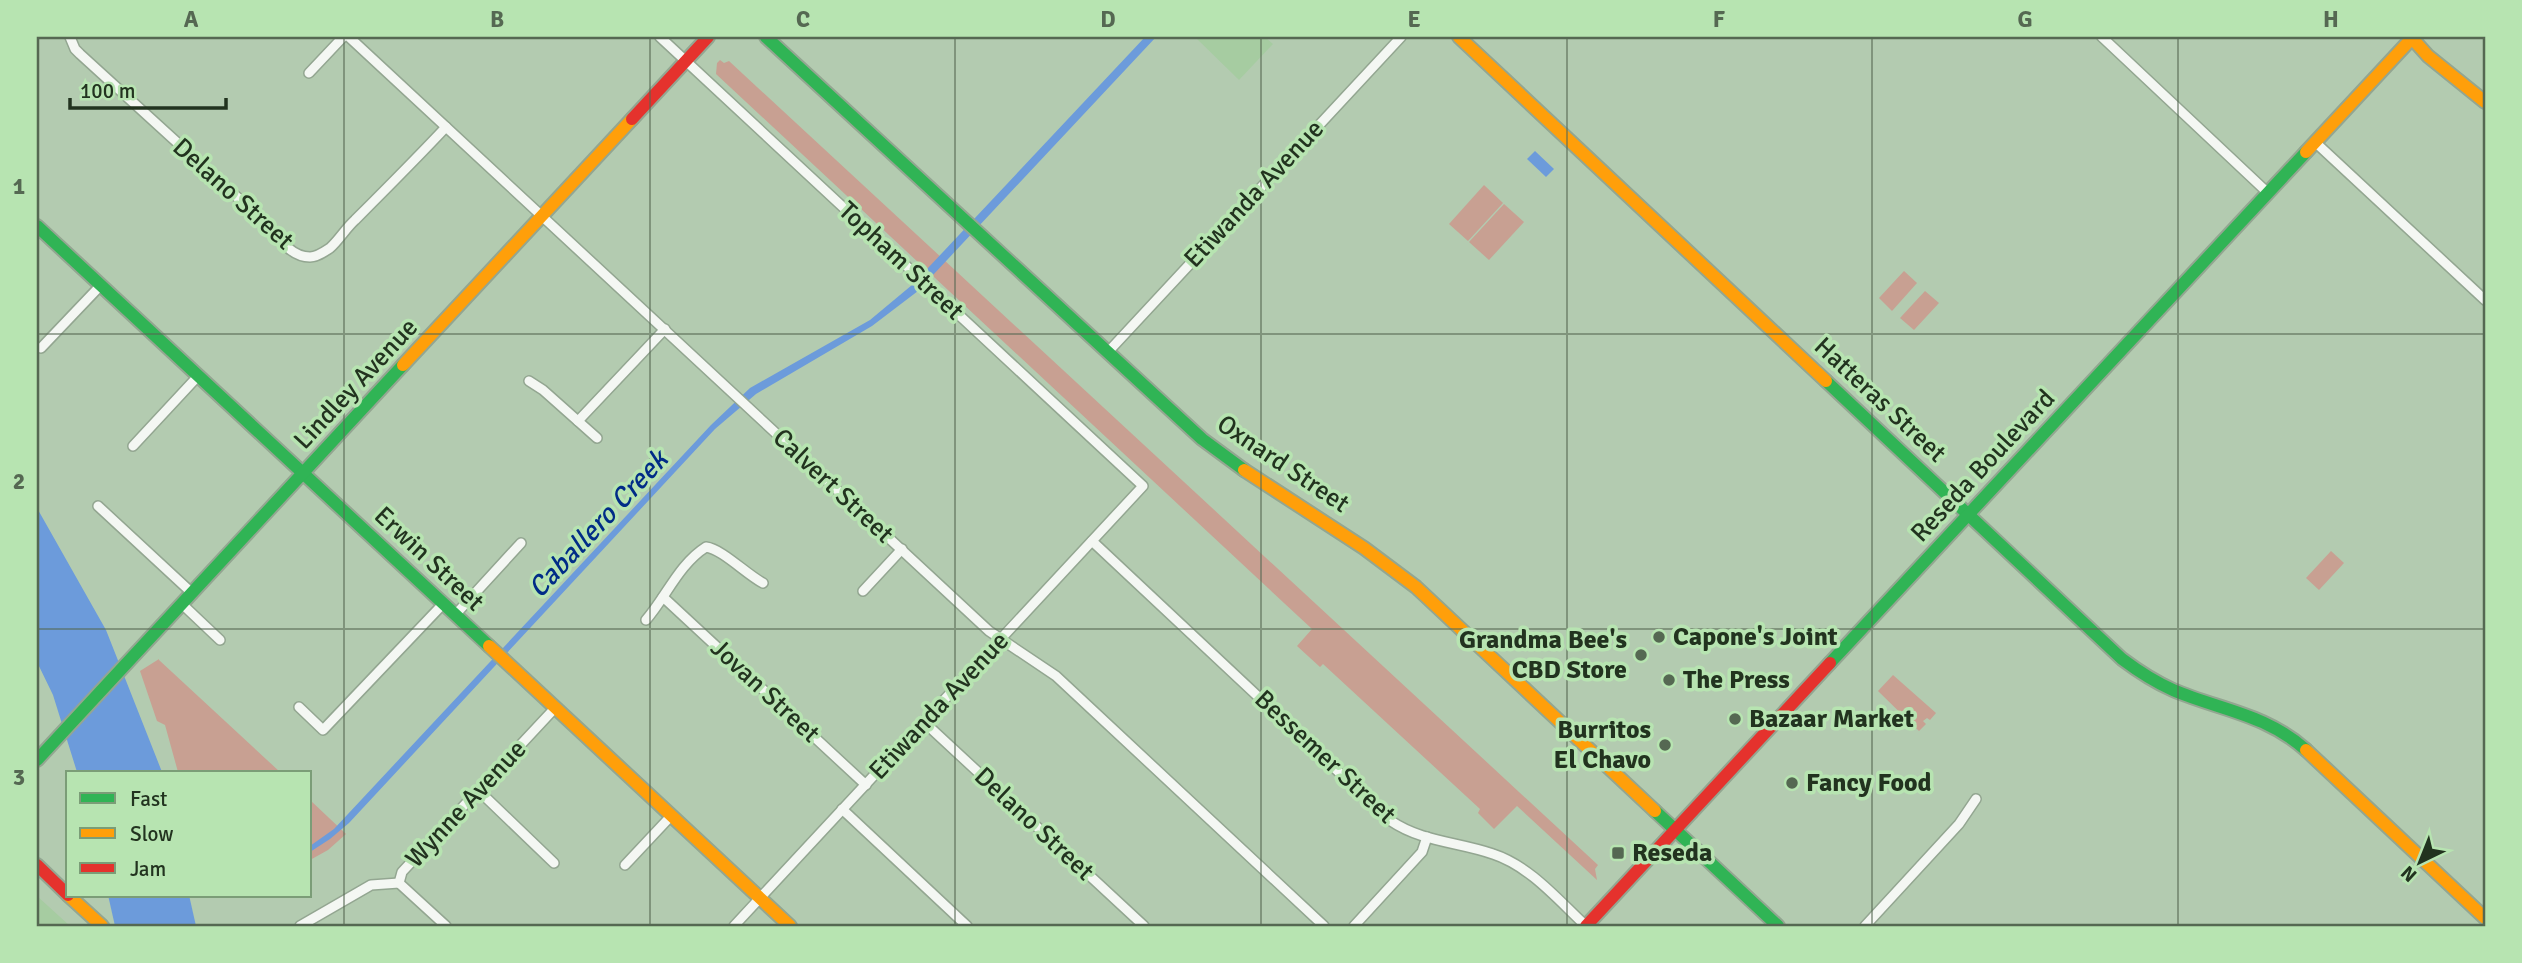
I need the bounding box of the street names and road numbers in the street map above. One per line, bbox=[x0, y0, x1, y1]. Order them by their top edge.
street label: Etiwanda Avenue bbox=[1177, 113, 1331, 275]
street label: Delano Street bbox=[166, 131, 300, 257]
street label: Topham Street bbox=[832, 195, 970, 327]
street label: Lindley Avenue bbox=[287, 312, 425, 456]
street label: Hatteras Street bbox=[1807, 331, 1953, 469]
street label: Reseda Boulevard bbox=[1904, 383, 2062, 549]
street label: Oxnard Street bbox=[1211, 408, 1355, 520]
street label: Calvert Street bbox=[766, 422, 900, 550]
street label: Erwin Street bbox=[367, 500, 491, 618]
street label: Etiwanda Avenue bbox=[862, 625, 1016, 787]
street label: Jovan Street bbox=[704, 632, 826, 750]
street label: Bessemer Street bbox=[1248, 683, 1402, 831]
street label: Wynne Avenue bbox=[399, 734, 533, 874]
street label: Delano Street bbox=[968, 761, 1100, 887]

